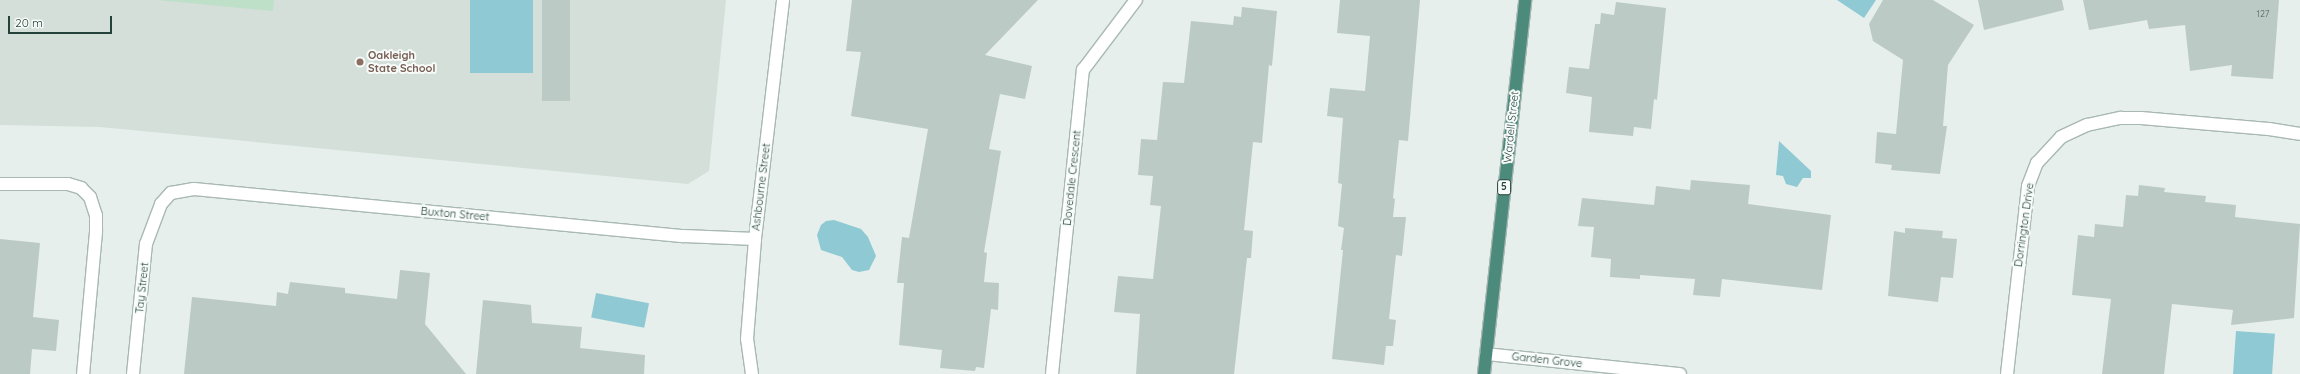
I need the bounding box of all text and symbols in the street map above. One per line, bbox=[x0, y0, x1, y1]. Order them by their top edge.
scale bar bbox=[10, 8, 114, 34]
house number: 127 bbox=[2257, 9, 2269, 19]
text: 20 m bbox=[15, 15, 43, 30]
place label: Oakleigh State School bbox=[368, 49, 435, 75]
marker: Oakleigh State School bbox=[355, 57, 365, 67]
street label: Wardell Street bbox=[1501, 90, 1521, 164]
street label: Dovedale Crescent bbox=[1060, 130, 1084, 226]
street label: Ashbourne Street bbox=[749, 143, 773, 231]
road number: 5 bbox=[1497, 179, 1511, 195]
street label: Dorrington Drive bbox=[2012, 182, 2036, 268]
street label: Buxton Street bbox=[420, 204, 490, 224]
street label: Tay Street bbox=[133, 262, 151, 314]
street label: Garden Grove bbox=[1511, 350, 1583, 370]

